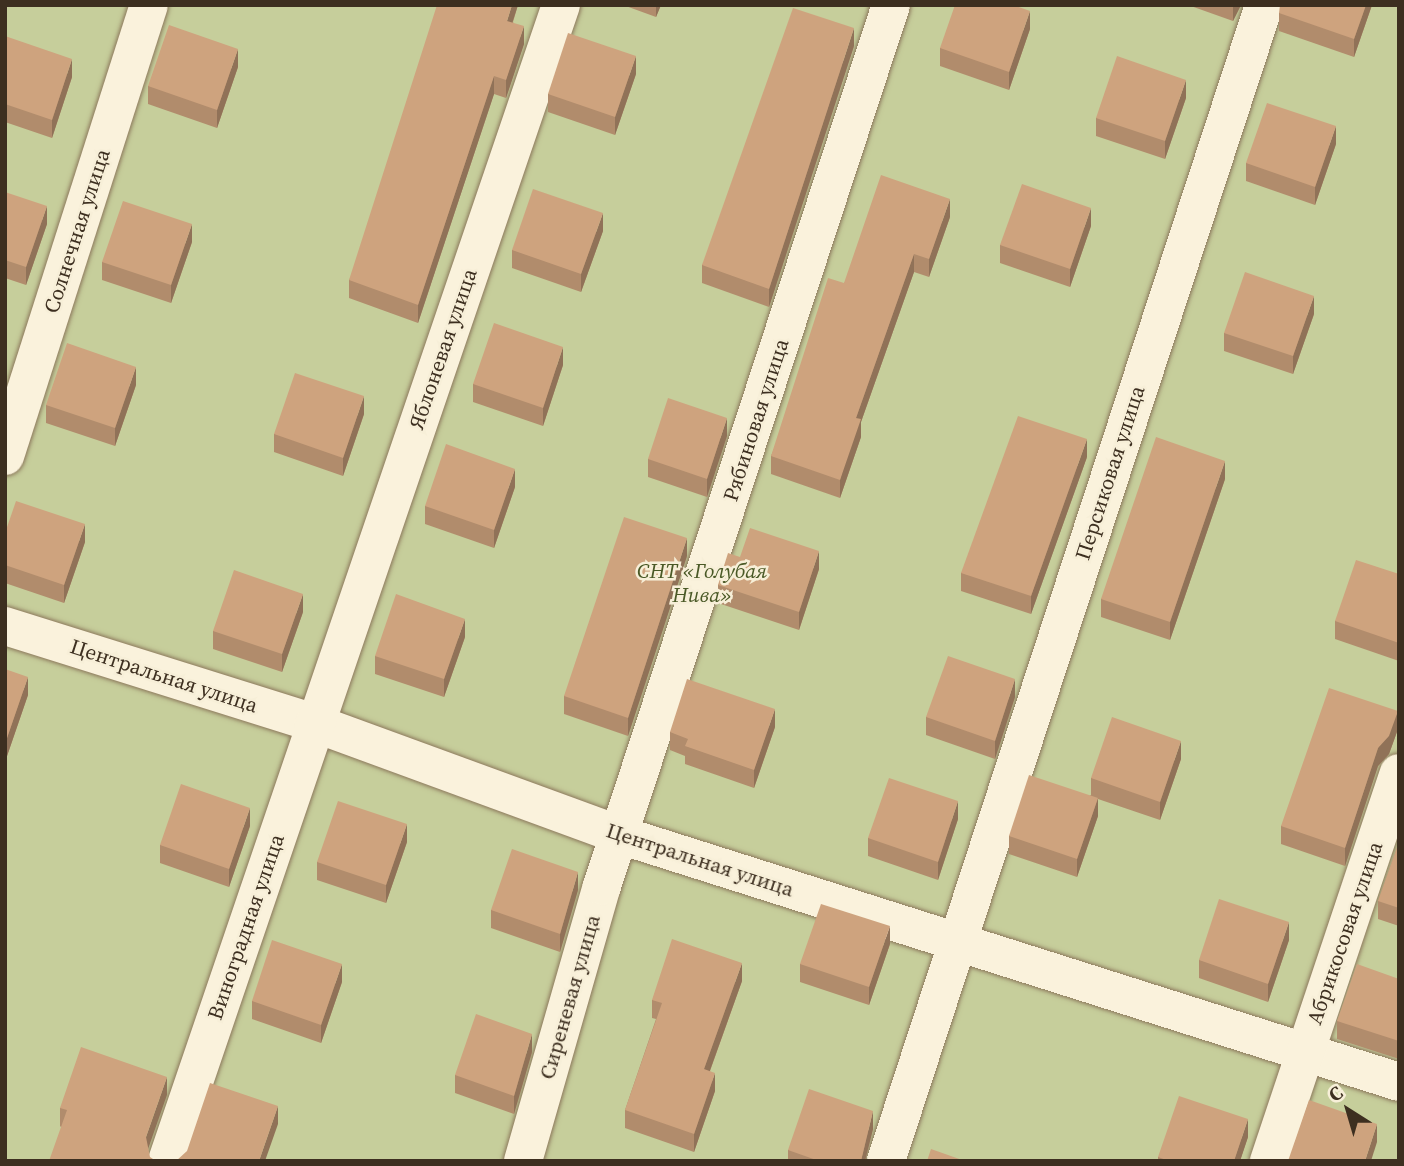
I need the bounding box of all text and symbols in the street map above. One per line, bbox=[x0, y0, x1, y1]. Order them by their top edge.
street label: Солнечная улица bbox=[39, 146, 115, 316]
street label: Яблоневая улица bbox=[404, 265, 482, 433]
street label: Рябиновая улица bbox=[718, 336, 794, 504]
street label: Персиковая улица bbox=[1070, 383, 1150, 563]
park label: СНТ «Голубая Нива» bbox=[637, 558, 767, 608]
street label: Центральная улица bbox=[67, 634, 261, 718]
street label: Центральная улица bbox=[603, 818, 797, 902]
street label: Виноградная улица bbox=[202, 831, 290, 1023]
street label: Абрикосовая улица bbox=[1302, 838, 1388, 1028]
street label: Сиреневая улица bbox=[534, 912, 606, 1082]
north arrow bbox=[1313, 1075, 1383, 1145]
text: С bbox=[1323, 1079, 1348, 1107]

